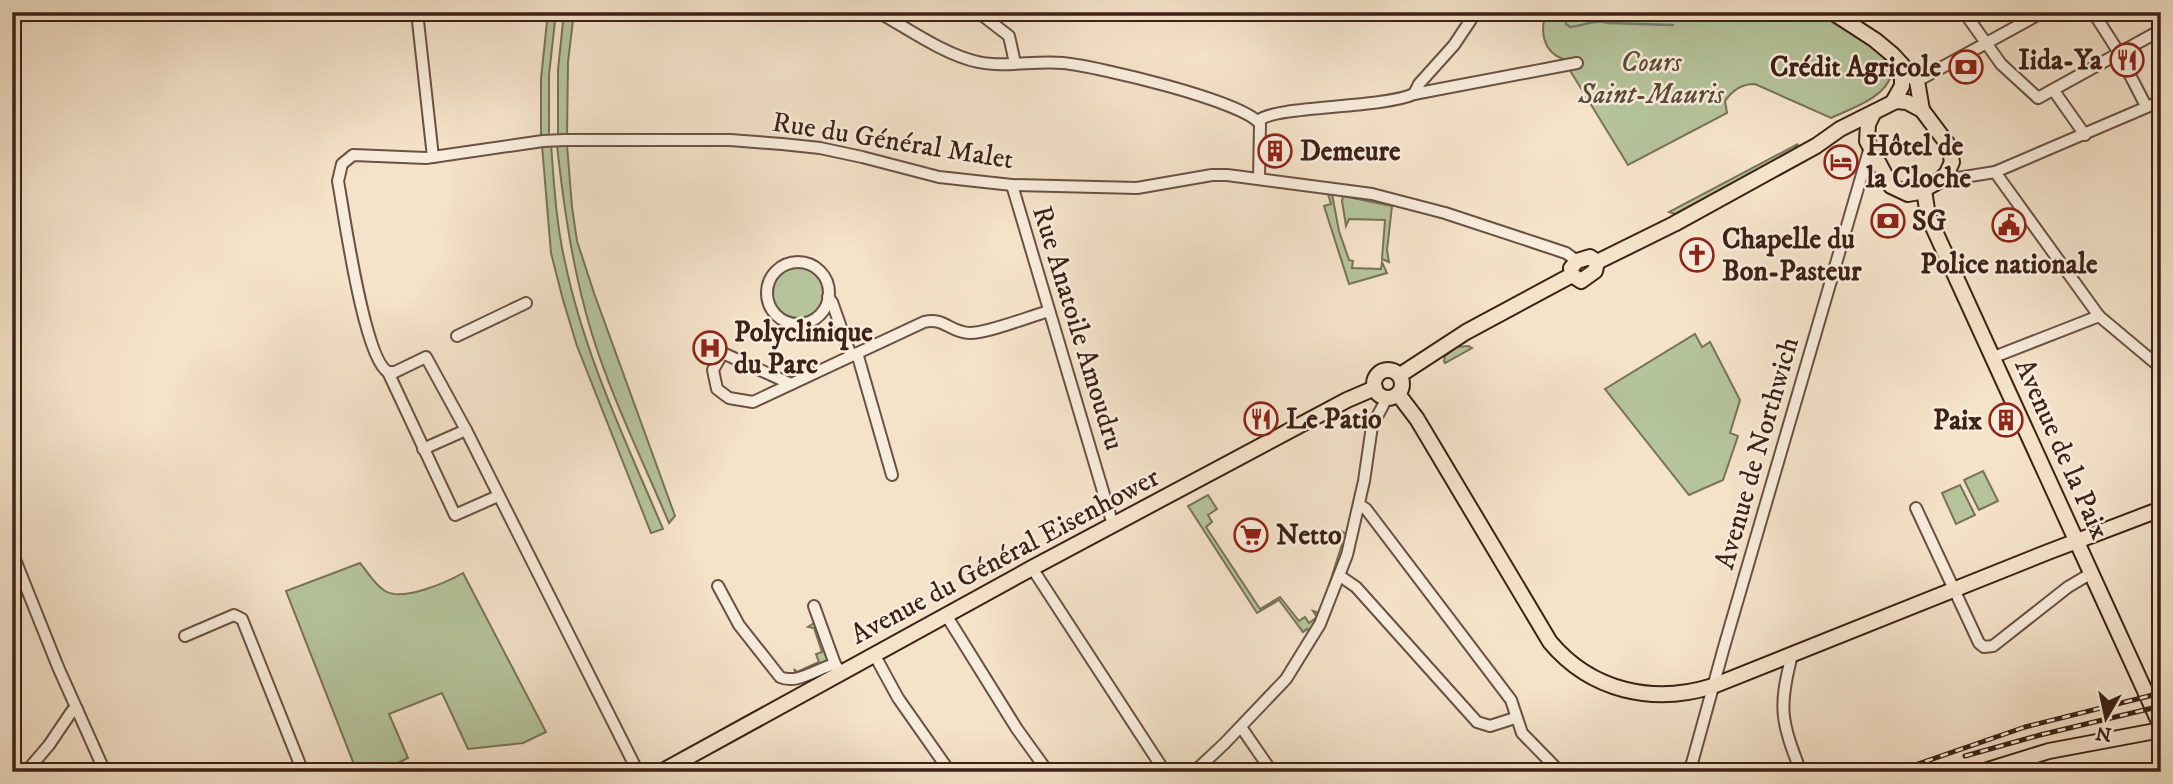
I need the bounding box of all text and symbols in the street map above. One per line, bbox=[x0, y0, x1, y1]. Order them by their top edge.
restaurant icon: Iida-Ya bbox=[2108, 41, 2146, 79]
place label: Iida-Ya bbox=[2018, 43, 2103, 78]
park label: Cours Saint-Mauris bbox=[1577, 45, 1724, 112]
bank icon: Crédit Agricole bbox=[1947, 48, 1985, 86]
place label: Crédit Agricole bbox=[1770, 50, 1941, 85]
street label: Rue du Général Malet bbox=[770, 105, 1016, 177]
place label: Hôtel de la Cloche bbox=[1865, 129, 1972, 196]
building icon: Demeure bbox=[1256, 132, 1294, 170]
place label: Demeure bbox=[1300, 134, 1401, 169]
hotel icon: Hôtel de la Cloche bbox=[1822, 143, 1860, 181]
street label: Rue Anatoile Amoudru bbox=[1024, 202, 1132, 454]
bank icon: SG bbox=[1869, 202, 1907, 240]
place label: SG bbox=[1912, 204, 1947, 239]
public building icon: Police nationale bbox=[1990, 206, 2028, 244]
place label: Chapelle du Bon-Pasteur bbox=[1722, 222, 1862, 289]
church icon: Chapelle du Bon-Pasteur bbox=[1678, 236, 1716, 274]
place label: Police nationale bbox=[1920, 247, 2098, 282]
place label: Polyclinique du Parc bbox=[734, 315, 873, 382]
hospital icon: Polyclinique du Parc bbox=[691, 329, 729, 367]
street label: Avenue de Northwich bbox=[1707, 333, 1807, 573]
street label: Avenue de la Paix bbox=[2007, 353, 2117, 545]
restaurant icon: Le Patio bbox=[1242, 400, 1280, 438]
building icon: Paix bbox=[1987, 401, 2025, 439]
place label: Le Patio bbox=[1286, 402, 1382, 437]
place label: Paix bbox=[1933, 403, 1982, 438]
street label: Avenue du Général Eisenhower bbox=[844, 459, 1166, 652]
supermarket icon: Netto bbox=[1232, 516, 1270, 554]
place label: Netto bbox=[1276, 518, 1342, 553]
north arrow bbox=[2072, 682, 2142, 752]
text: N bbox=[2094, 721, 2113, 746]

